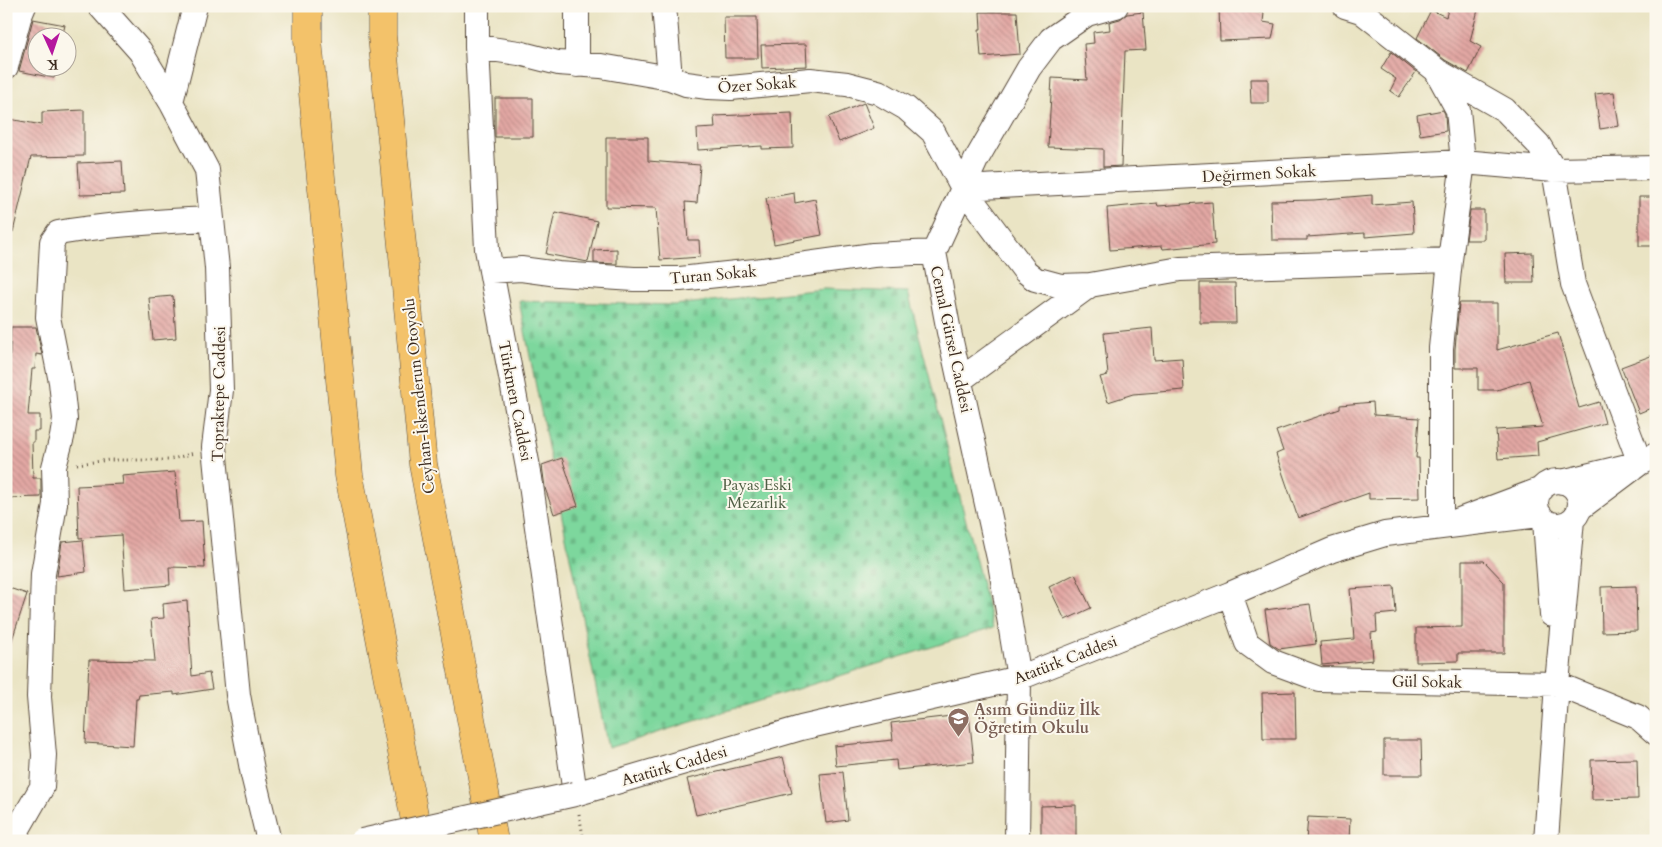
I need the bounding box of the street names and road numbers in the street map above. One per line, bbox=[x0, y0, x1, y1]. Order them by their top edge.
street label: Özer Sokak bbox=[717, 71, 798, 99]
street label: Değirmen Sokak bbox=[1201, 160, 1317, 188]
street label: Turan Sokak bbox=[669, 260, 758, 290]
street label: Cemal Gürsel Caddesi bbox=[925, 264, 977, 415]
street label: Ceyhan-İskenderun Otoyolu bbox=[398, 297, 440, 495]
street label: Topraktepe Caddesi bbox=[207, 325, 231, 462]
street label: Türkmen Caddesi bbox=[493, 339, 538, 464]
street label: Atatürk Caddesi bbox=[1010, 630, 1121, 690]
street label: Gül Sokak bbox=[1392, 670, 1463, 694]
street label: Atatürk Caddesi bbox=[619, 740, 730, 792]

